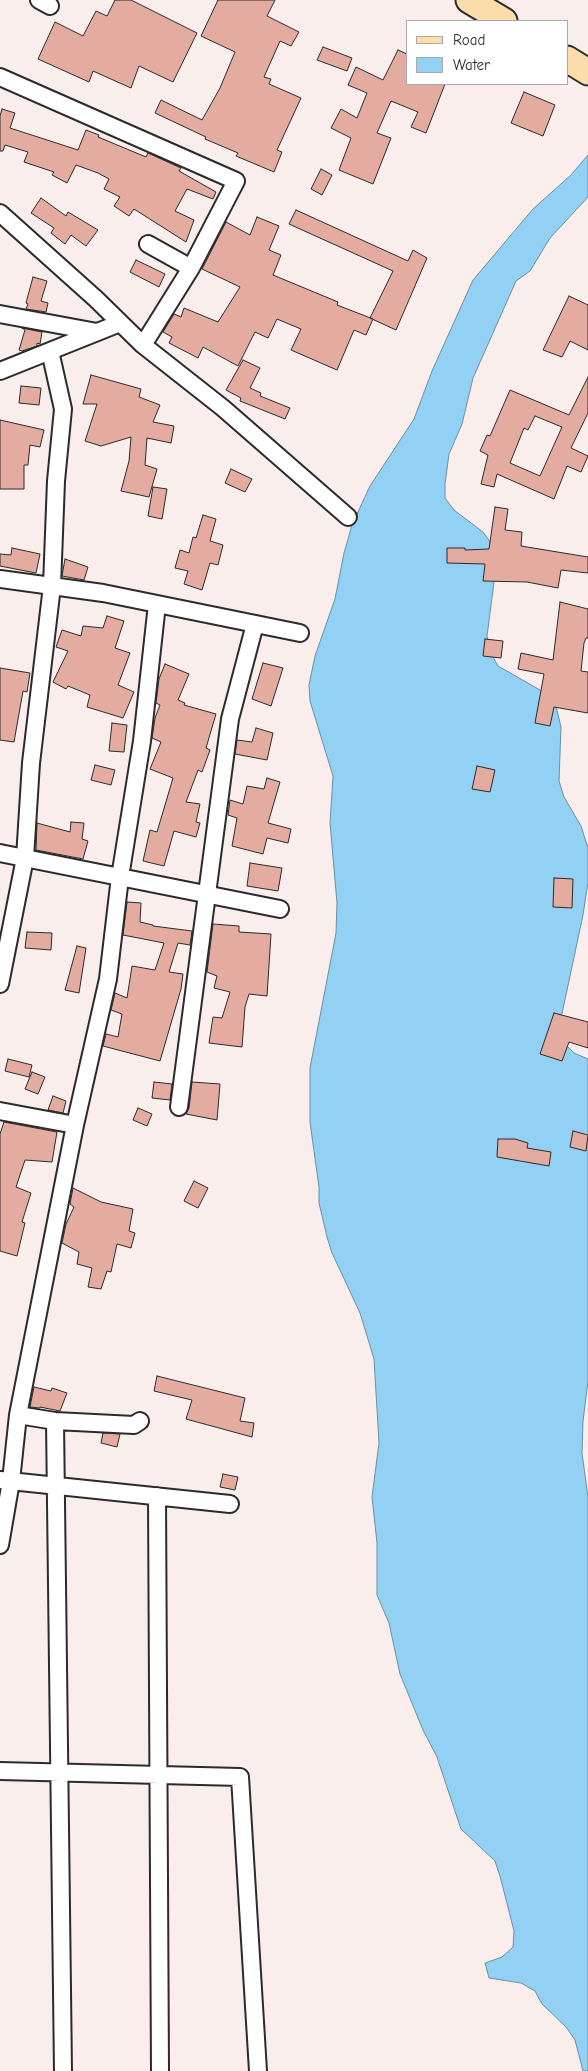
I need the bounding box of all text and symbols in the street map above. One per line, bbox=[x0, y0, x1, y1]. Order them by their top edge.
legend bbox=[406, 20, 568, 85]
text: Road bbox=[453, 31, 485, 49]
text: Water bbox=[453, 56, 490, 74]

